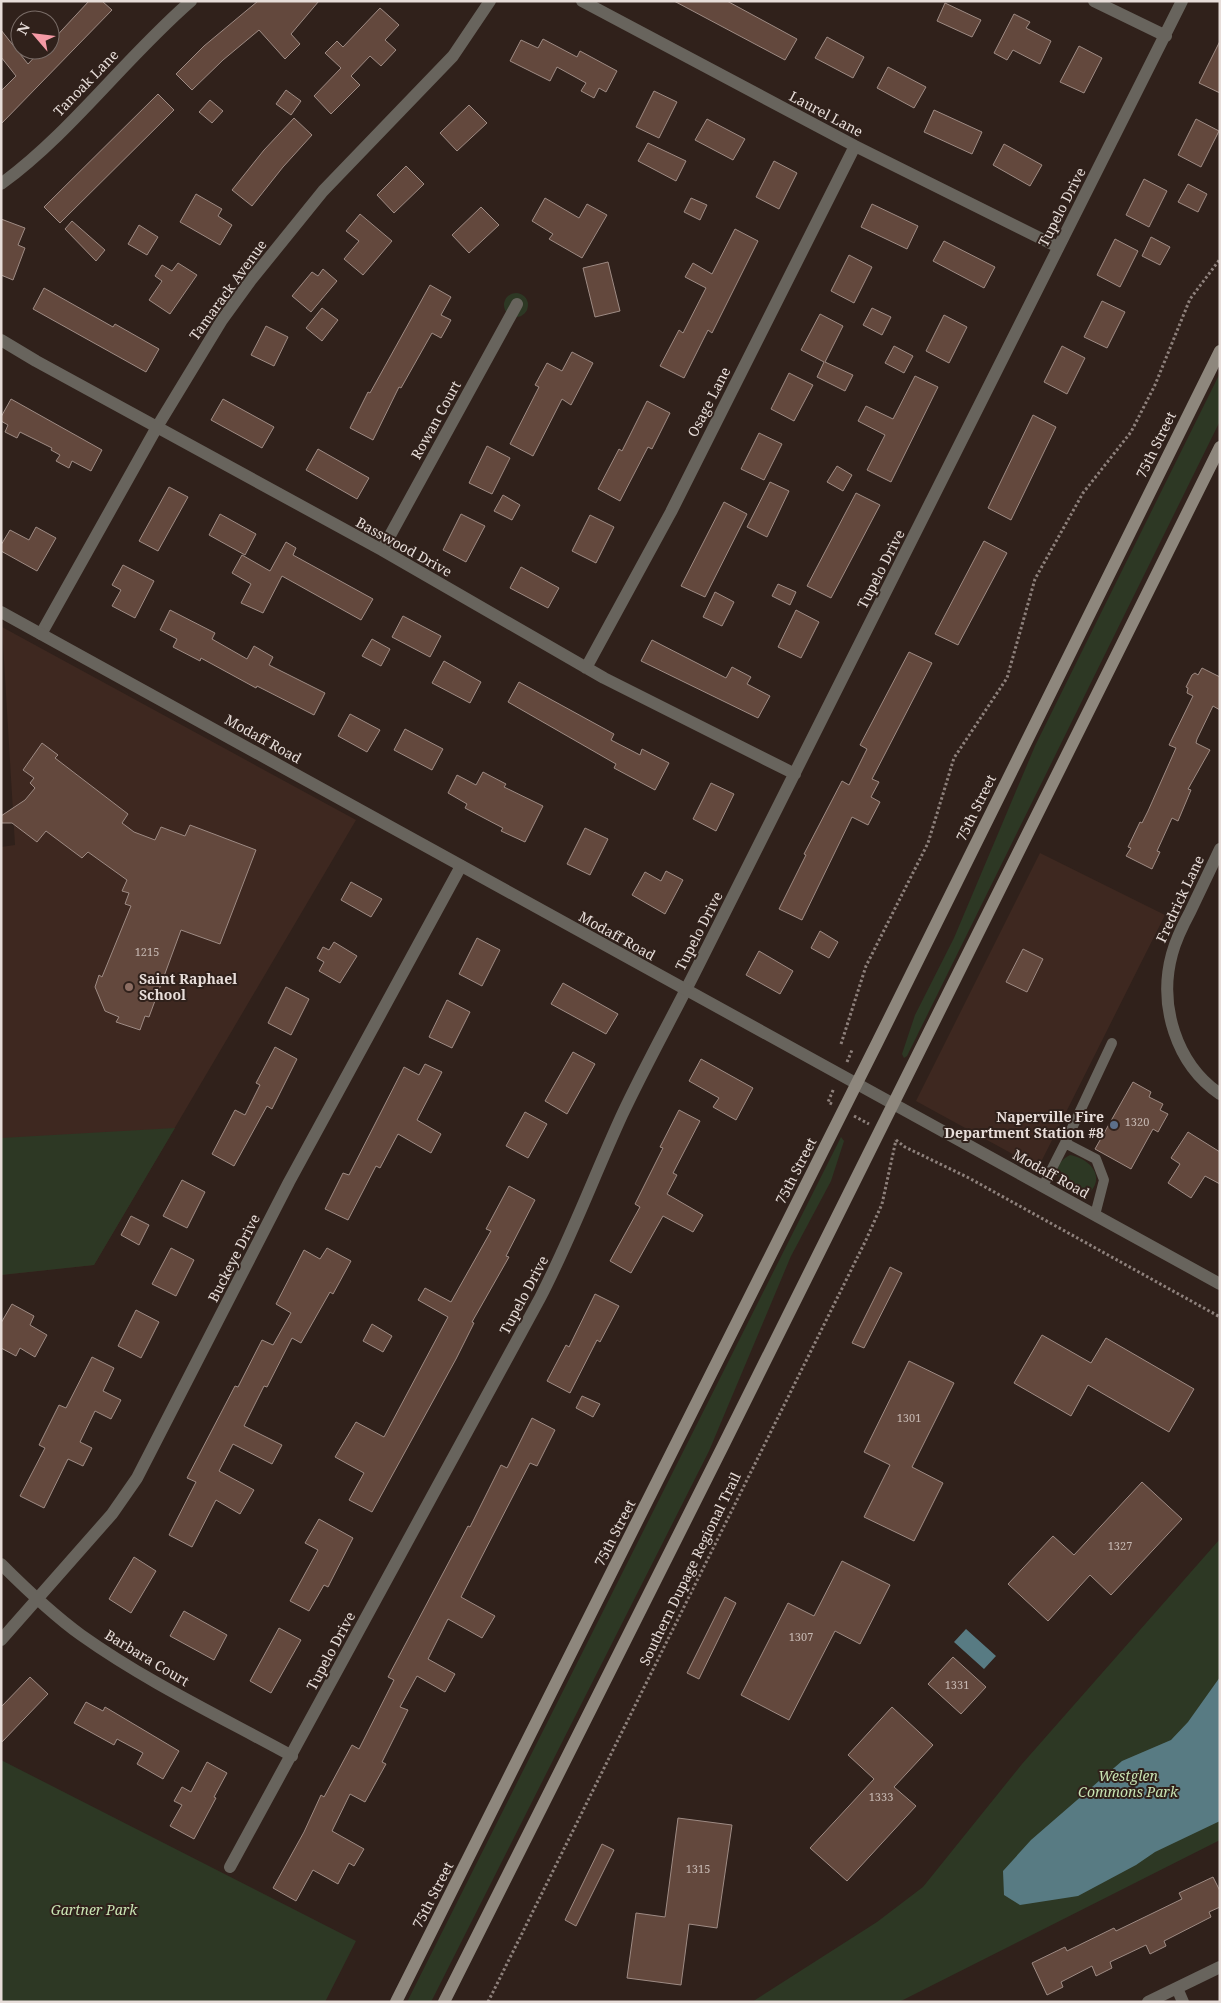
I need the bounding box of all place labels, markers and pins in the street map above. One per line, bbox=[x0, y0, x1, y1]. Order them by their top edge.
place label: Saint Raphael School bbox=[139, 969, 237, 1004]
marker: Saint Raphael School bbox=[123, 981, 135, 993]
place label: Naperville Fire Department Station #8 bbox=[944, 1107, 1104, 1142]
marker: Naperville Fire Department Station #8 bbox=[1108, 1119, 1120, 1131]

